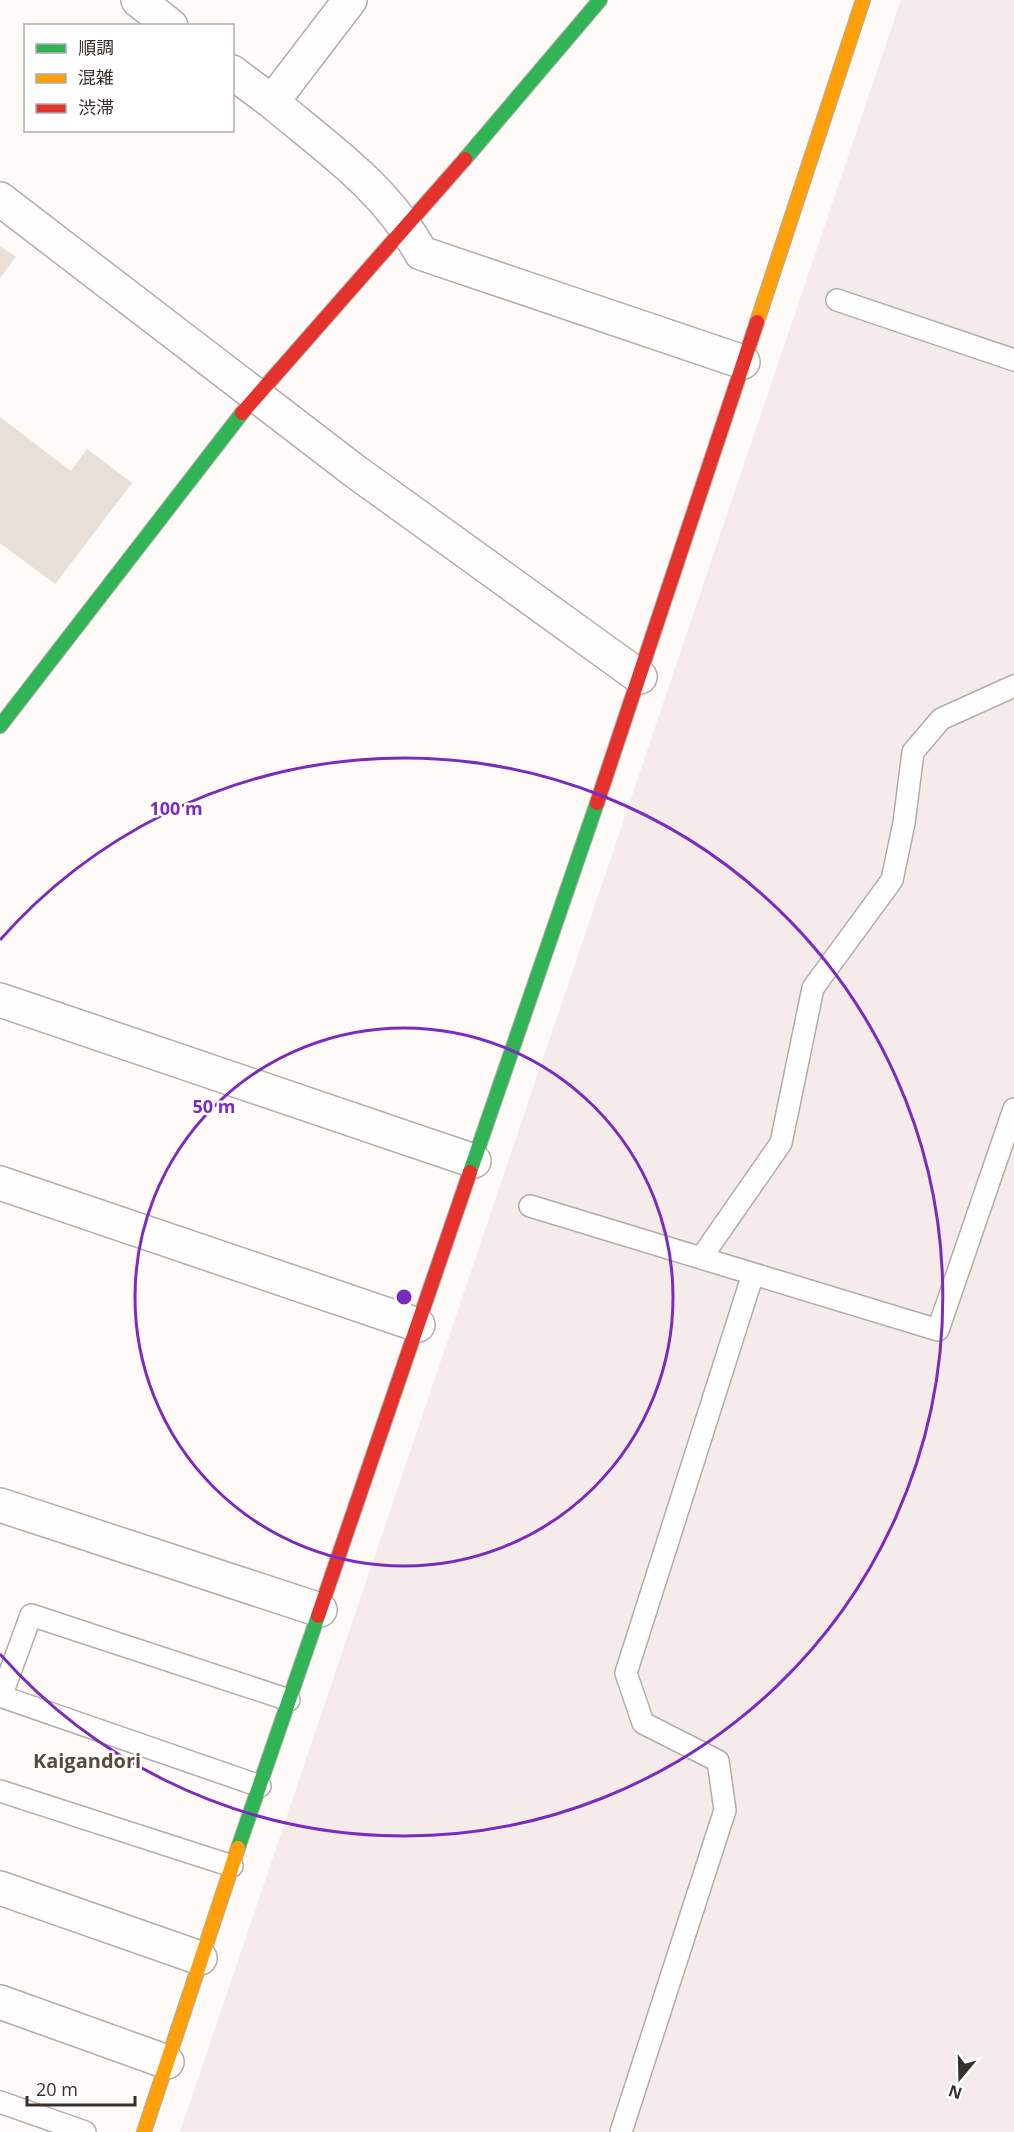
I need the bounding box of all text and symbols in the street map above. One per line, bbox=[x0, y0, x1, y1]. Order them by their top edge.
legend bbox=[24, 24, 234, 132]
text: 順調 bbox=[78, 35, 114, 59]
text: 混雑 bbox=[78, 65, 114, 89]
text: 渋滞 bbox=[78, 95, 114, 119]
text: 100 m bbox=[149, 796, 203, 820]
text: 50 m bbox=[193, 1094, 235, 1118]
centre of rings bbox=[394, 1287, 414, 1307]
district label: Kaigandori bbox=[33, 1747, 141, 1774]
north arrow bbox=[930, 2048, 990, 2108]
scale bar bbox=[27, 2069, 135, 2107]
text: 20 m bbox=[36, 2077, 78, 2101]
text: N bbox=[945, 2080, 965, 2105]

